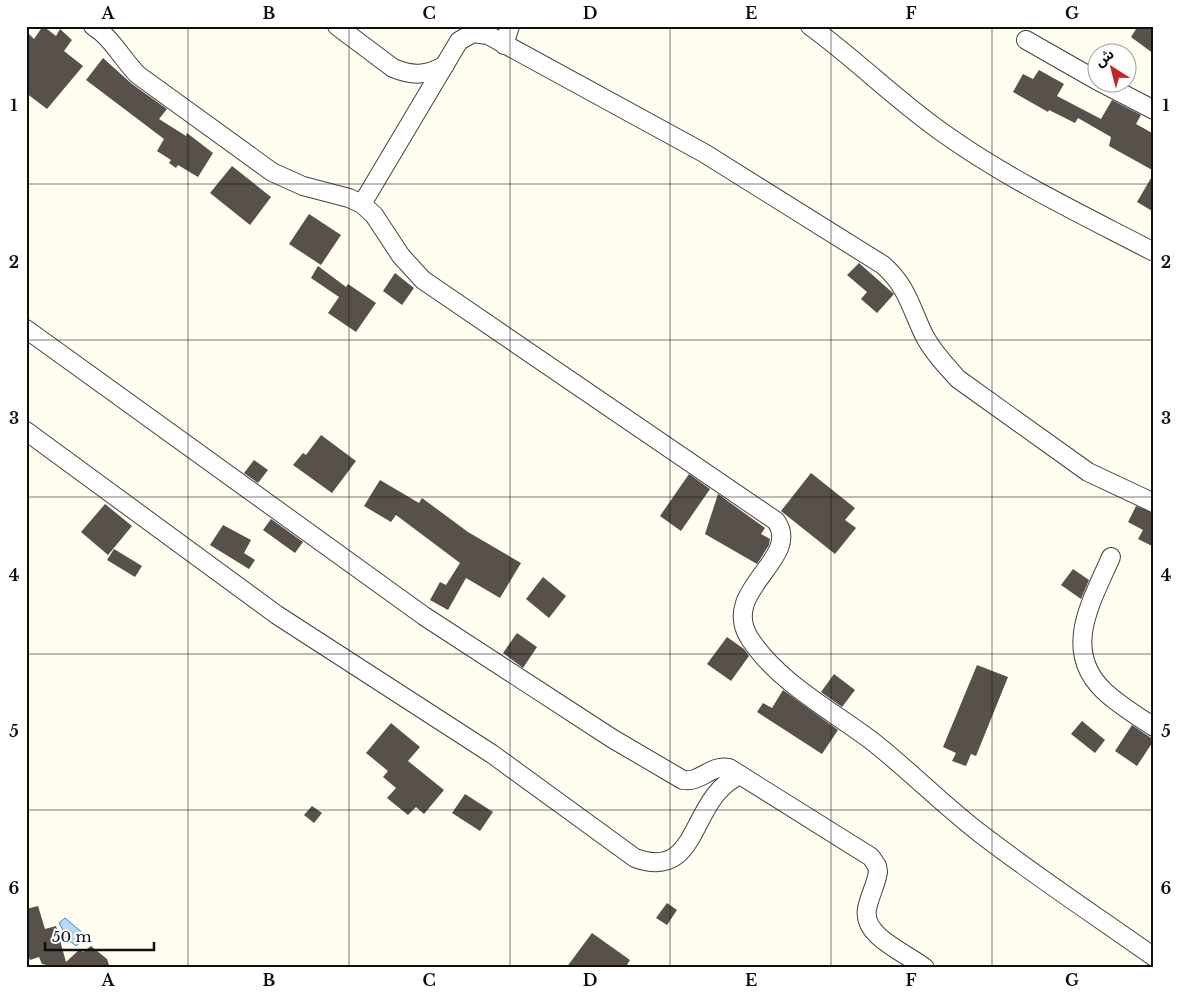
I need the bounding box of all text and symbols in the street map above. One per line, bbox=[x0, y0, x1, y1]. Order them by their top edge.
text: A bbox=[101, 3, 116, 23]
text: B bbox=[263, 3, 276, 23]
text: C bbox=[422, 3, 436, 23]
text: D bbox=[583, 3, 597, 23]
text: E bbox=[745, 3, 757, 23]
text: F bbox=[905, 3, 917, 23]
text: G bbox=[1065, 3, 1079, 23]
north arrow bbox=[1088, 42, 1138, 92]
text: ش bbox=[1091, 45, 1117, 70]
text: 1 bbox=[11, 95, 18, 115]
text: 1 bbox=[1163, 95, 1170, 115]
text: 2 bbox=[9, 252, 19, 272]
text: 2 bbox=[1161, 252, 1171, 272]
text: 3 bbox=[9, 408, 19, 428]
text: 3 bbox=[1161, 408, 1171, 428]
text: 4 bbox=[9, 565, 19, 585]
text: 4 bbox=[1161, 565, 1171, 585]
text: 5 bbox=[9, 721, 19, 741]
text: 5 bbox=[1161, 721, 1171, 741]
text: 6 bbox=[9, 878, 20, 898]
text: 6 bbox=[1161, 878, 1172, 898]
scale bar bbox=[45, 919, 154, 951]
text: 50 m bbox=[52, 927, 92, 946]
text: A bbox=[101, 970, 116, 990]
text: B bbox=[263, 970, 276, 990]
text: C bbox=[422, 970, 436, 990]
text: D bbox=[583, 970, 597, 990]
text: E bbox=[745, 970, 757, 990]
text: F bbox=[905, 970, 917, 990]
text: G bbox=[1065, 970, 1079, 990]

